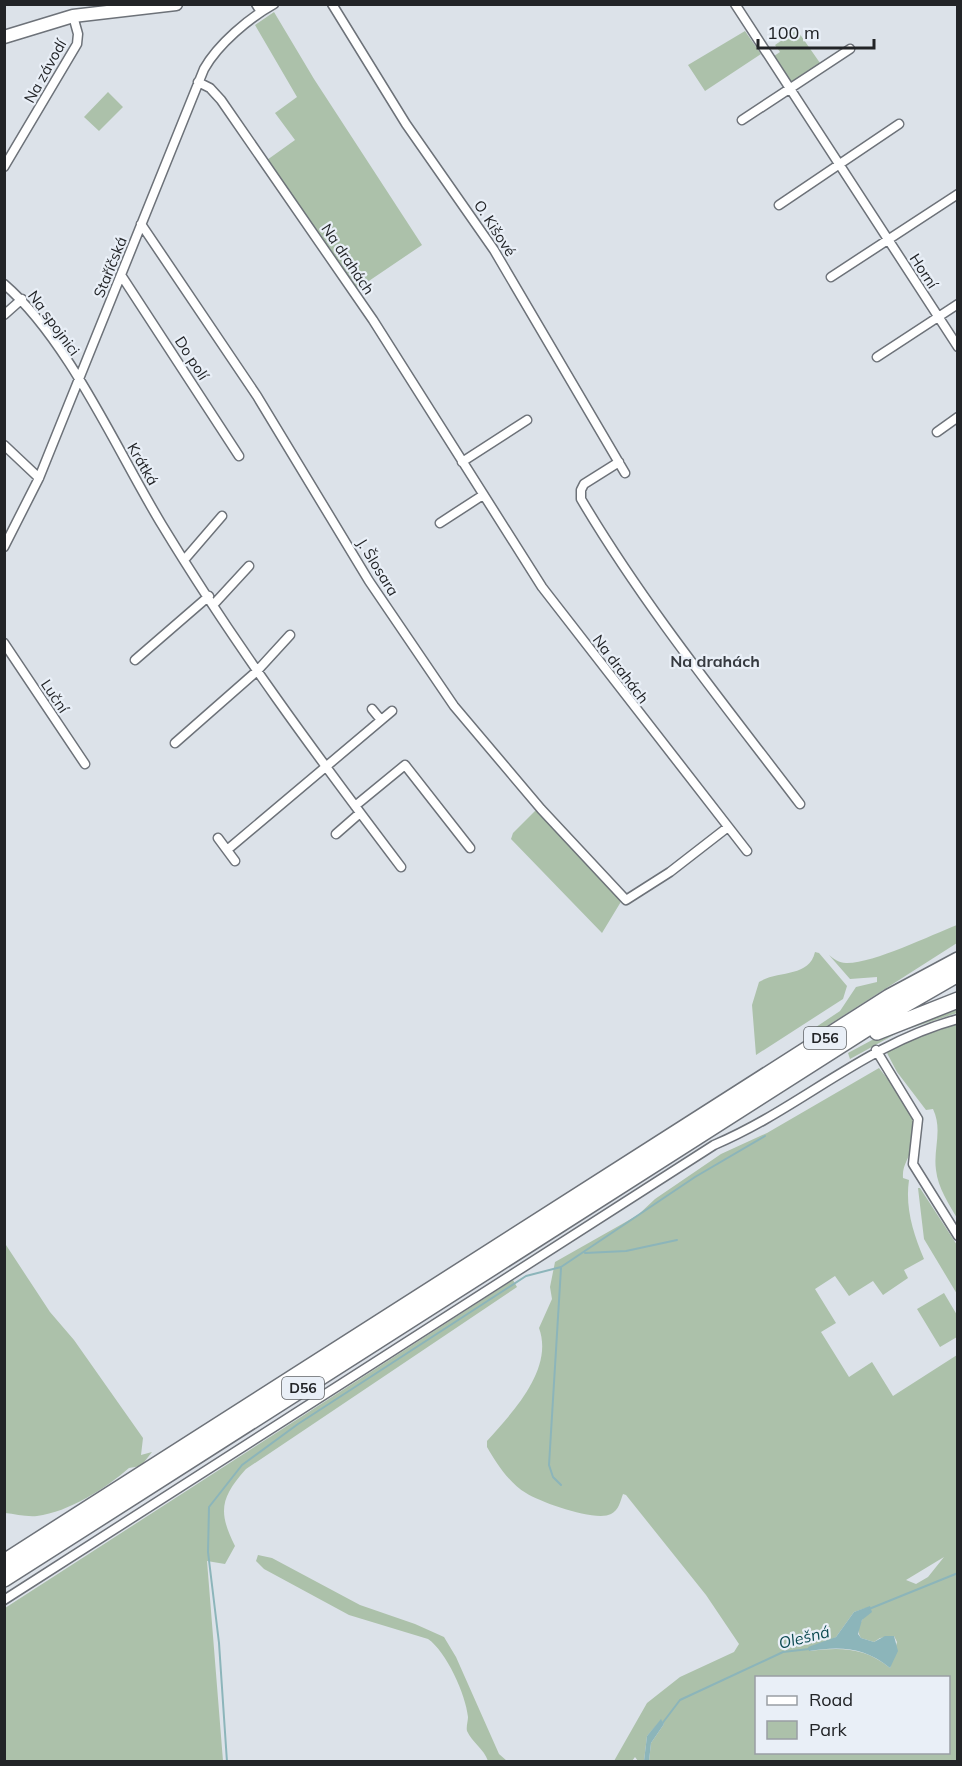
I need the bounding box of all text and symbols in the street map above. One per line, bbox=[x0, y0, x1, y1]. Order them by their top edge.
scale bar bbox=[758, 12, 874, 50]
text: 100 m bbox=[767, 21, 820, 44]
street label: Na závodí bbox=[20, 35, 71, 106]
street label: O. Kišové bbox=[470, 196, 520, 260]
street label: Na drahách bbox=[317, 220, 379, 298]
street label: Staříčská bbox=[89, 234, 131, 300]
street label: Horní bbox=[906, 250, 943, 293]
street label: Na spojnici bbox=[24, 287, 84, 359]
street label: Do polí bbox=[171, 333, 214, 385]
street label: Krátká bbox=[123, 439, 163, 489]
street label: J. Šlosara bbox=[353, 535, 403, 599]
street label: Na drahách bbox=[589, 631, 653, 707]
district label: Na drahách bbox=[670, 651, 760, 671]
street label: Luční bbox=[37, 676, 74, 718]
road number: D56 bbox=[804, 1027, 846, 1049]
road number: D56 bbox=[282, 1377, 324, 1399]
water label: Olešná bbox=[776, 1621, 832, 1653]
legend bbox=[755, 1676, 950, 1754]
text: Road bbox=[809, 1688, 853, 1711]
text: Park bbox=[809, 1718, 848, 1741]

